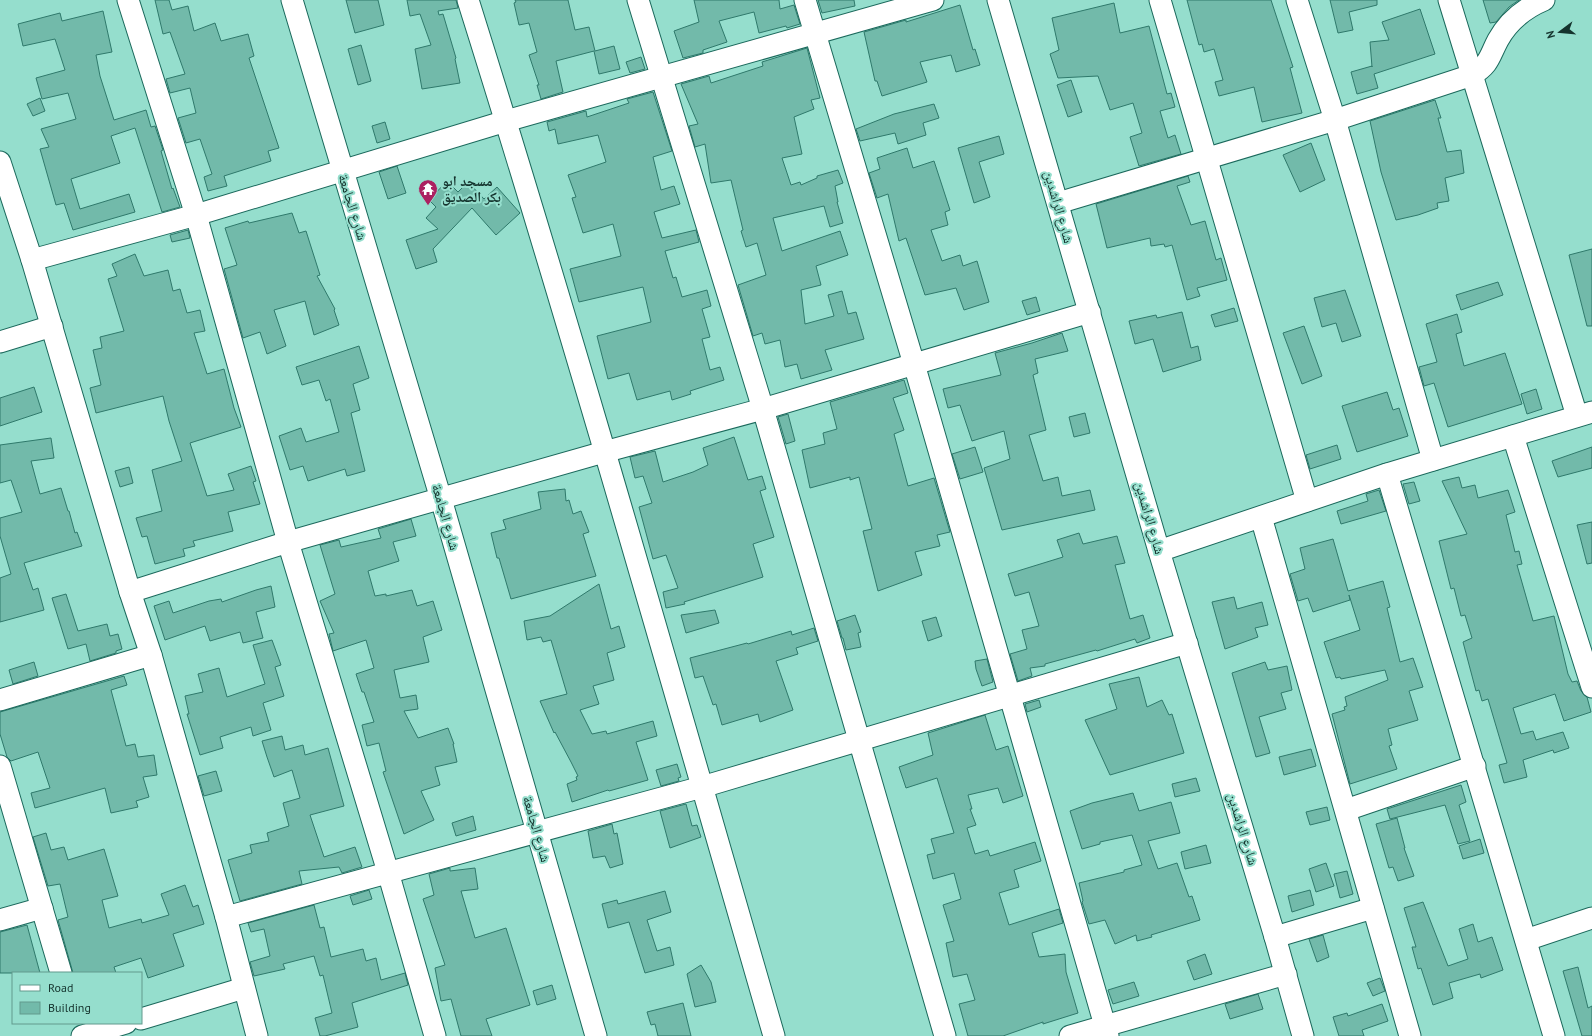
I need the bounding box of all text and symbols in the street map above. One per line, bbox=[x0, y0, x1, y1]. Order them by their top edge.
north arrow bbox=[1540, 12, 1580, 52]
text: N bbox=[1543, 29, 1558, 40]
street label: شارع الراشدين bbox=[1039, 169, 1078, 246]
street label: شارع الجامعة bbox=[333, 172, 372, 242]
place label: مسجد ابو بكر الصديق bbox=[442, 172, 501, 206]
temple icon: مسجد ابو بكر الصديق bbox=[417, 178, 439, 206]
street label: شارع الراشدين bbox=[1130, 480, 1169, 557]
street label: شارع الجامعة bbox=[427, 482, 464, 552]
street label: شارع الراشدين bbox=[1223, 791, 1262, 868]
street label: شارع الجامعة bbox=[518, 794, 555, 864]
legend bbox=[12, 972, 142, 1024]
text: Road bbox=[48, 980, 73, 995]
text: Building bbox=[48, 1000, 91, 1015]

